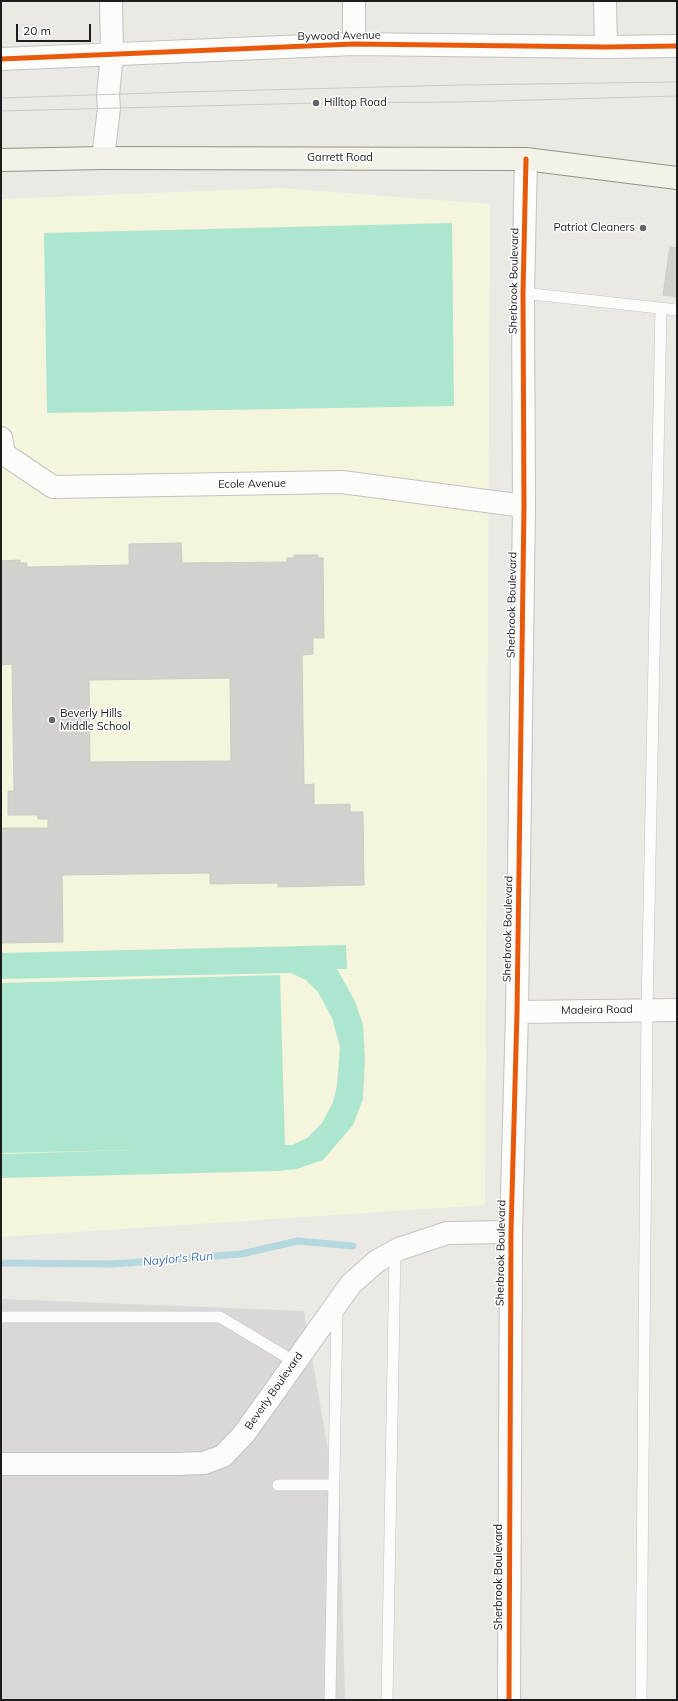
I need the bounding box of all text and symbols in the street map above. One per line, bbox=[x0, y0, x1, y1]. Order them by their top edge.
scale bar bbox=[18, 16, 93, 42]
text: 20 m bbox=[23, 23, 51, 38]
street label: Bywood Avenue bbox=[297, 29, 381, 43]
place label: Hilltop Road bbox=[324, 96, 387, 110]
marker: Hilltop Road bbox=[311, 98, 321, 108]
street label: Garrett Road bbox=[307, 151, 373, 165]
place label: Patriot Cleaners bbox=[554, 221, 635, 235]
marker: Patriot Cleaners bbox=[638, 223, 648, 233]
street label: Sherbrook Boulevard bbox=[506, 228, 522, 334]
street label: Ecole Avenue bbox=[218, 477, 286, 491]
street label: Sherbrook Boulevard bbox=[504, 552, 520, 658]
place label: Beverly Hills Middle School bbox=[60, 707, 131, 733]
marker: Beverly Hills Middle School bbox=[47, 715, 57, 725]
street label: Sherbrook Boulevard bbox=[500, 876, 516, 982]
street label: Madeira Road bbox=[561, 1003, 633, 1017]
street label: Sherbrook Boulevard bbox=[493, 1200, 509, 1306]
water label: Naylor's Run bbox=[142, 1249, 214, 1269]
street label: Beverly Boulevard bbox=[242, 1350, 306, 1432]
street label: Sherbrook Boulevard bbox=[492, 1524, 506, 1630]

